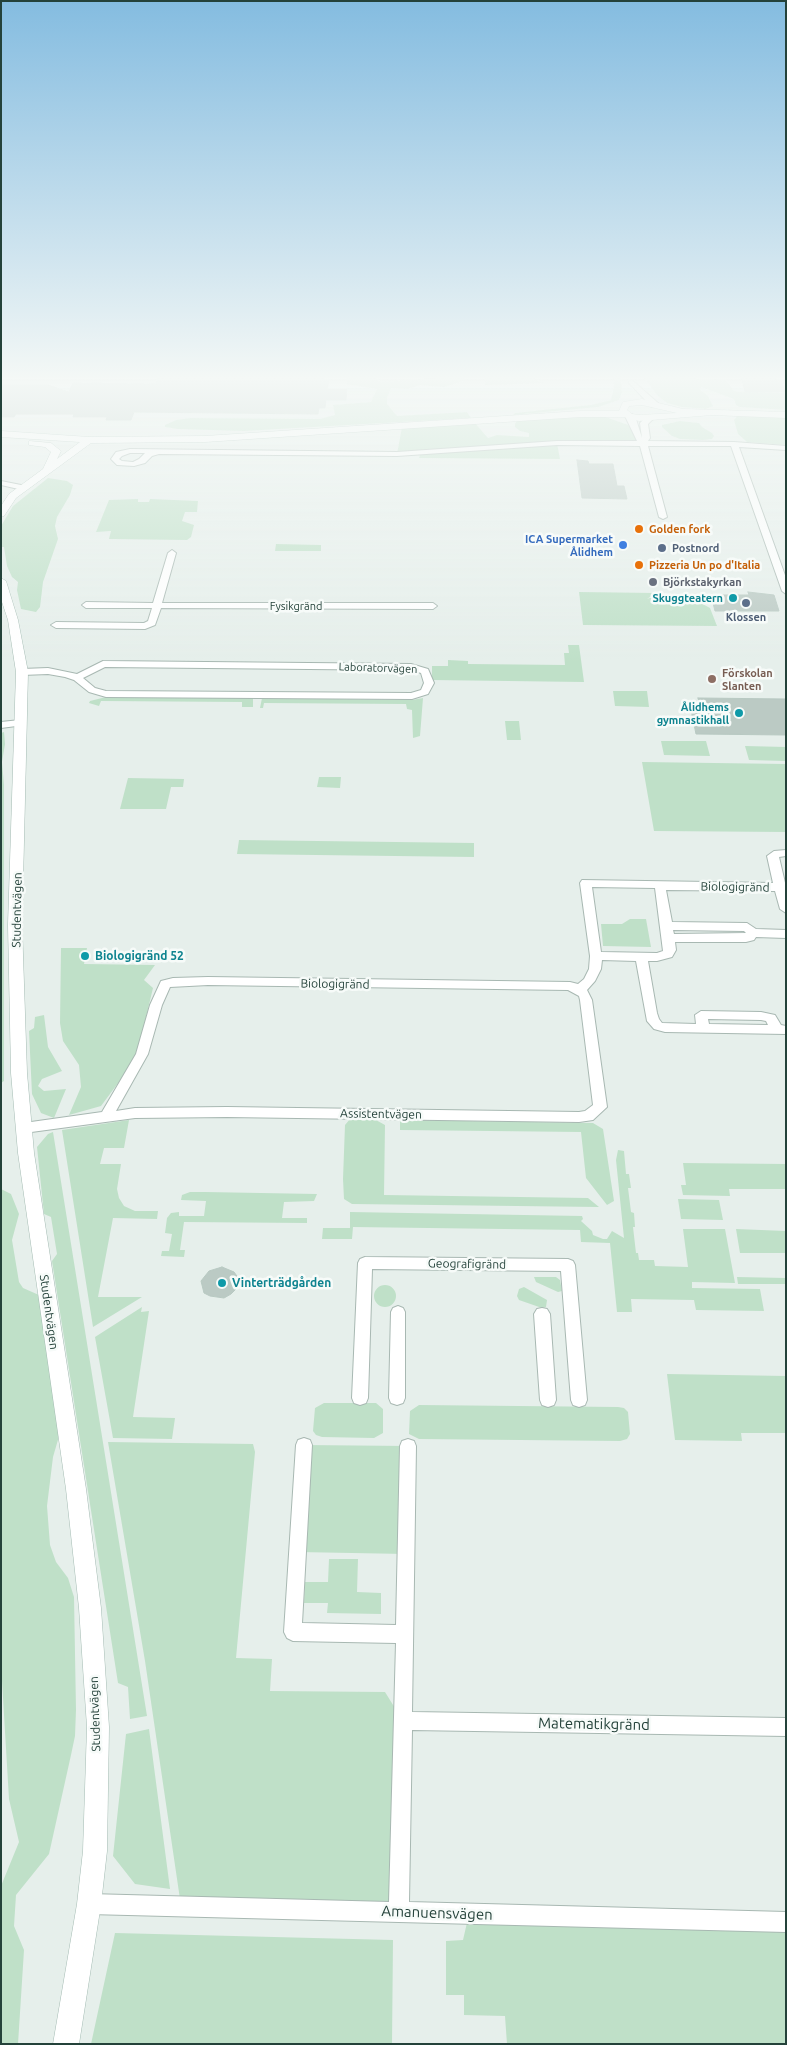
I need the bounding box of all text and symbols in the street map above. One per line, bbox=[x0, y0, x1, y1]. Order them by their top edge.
place label: Golden fork bbox=[649, 522, 710, 536]
marker: Golden fork bbox=[633, 523, 645, 535]
place label: ICA Supermarket Ålidhem bbox=[525, 532, 613, 558]
marker: ICA Supermarket Ålidhem bbox=[617, 539, 629, 551]
place label: Postnord bbox=[672, 541, 719, 555]
marker: Postnord bbox=[656, 542, 668, 554]
place label: Pizzeria Un po d'Italia bbox=[649, 558, 760, 572]
marker: Pizzeria Un po d'Italia bbox=[633, 559, 645, 571]
place label: Björkstakyrkan bbox=[663, 575, 742, 589]
marker: Björkstakyrkan bbox=[647, 576, 659, 588]
place label: Skuggteatern bbox=[653, 591, 723, 605]
marker: Skuggteatern bbox=[727, 592, 739, 604]
marker: Klossen bbox=[740, 597, 752, 609]
street label: Fysikgränd bbox=[270, 599, 322, 613]
place label: Klossen bbox=[726, 610, 766, 624]
street label: Laboratorvägen bbox=[338, 660, 418, 676]
place label: Förskolan Slanten bbox=[722, 666, 773, 692]
marker: Förskolan Slanten bbox=[706, 673, 718, 685]
place label: Ålidhems gymnastikhall bbox=[657, 700, 729, 726]
marker: Ålidhems gymnastikhall bbox=[733, 707, 745, 719]
street label: Studentvägen bbox=[9, 872, 25, 948]
street label: Biologigränd bbox=[700, 879, 770, 895]
place label: Biologigränd 52 bbox=[95, 949, 184, 963]
marker: Biologigränd 52 bbox=[79, 950, 91, 962]
street label: Biologigränd bbox=[300, 976, 370, 992]
street label: Assistentvägen bbox=[340, 1106, 422, 1122]
street label: Geografigränd bbox=[428, 1256, 506, 1272]
street label: Studentvägen bbox=[37, 1274, 61, 1350]
place label: Vinterträdgården bbox=[232, 1276, 331, 1290]
marker: Vinterträdgården bbox=[216, 1277, 228, 1289]
street label: Studentvägen bbox=[86, 1676, 104, 1752]
street label: Matematikgränd bbox=[538, 1714, 650, 1734]
street label: Amanuensvägen bbox=[381, 1902, 493, 1924]

